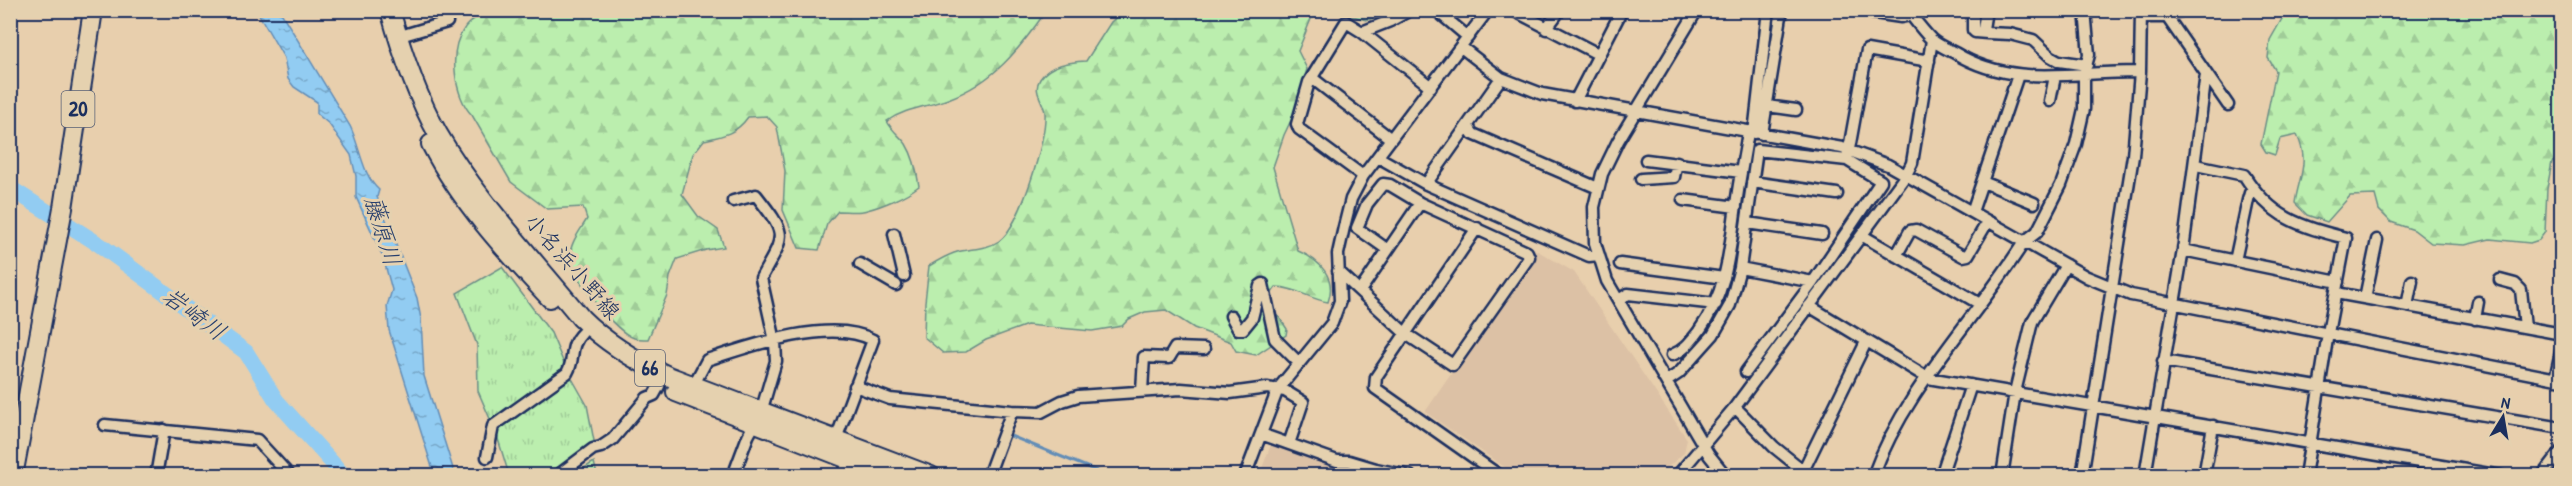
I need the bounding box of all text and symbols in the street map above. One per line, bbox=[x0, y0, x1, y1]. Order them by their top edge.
road number: 20 bbox=[62, 91, 94, 127]
water label: 藤原川 bbox=[358, 192, 410, 270]
street label: 小名浜小野線 bbox=[518, 206, 628, 326]
water label: 岩崎川 bbox=[156, 279, 233, 347]
road number: 66 bbox=[635, 350, 665, 386]
north arrow bbox=[2473, 387, 2533, 447]
text: N bbox=[2500, 391, 2513, 414]

